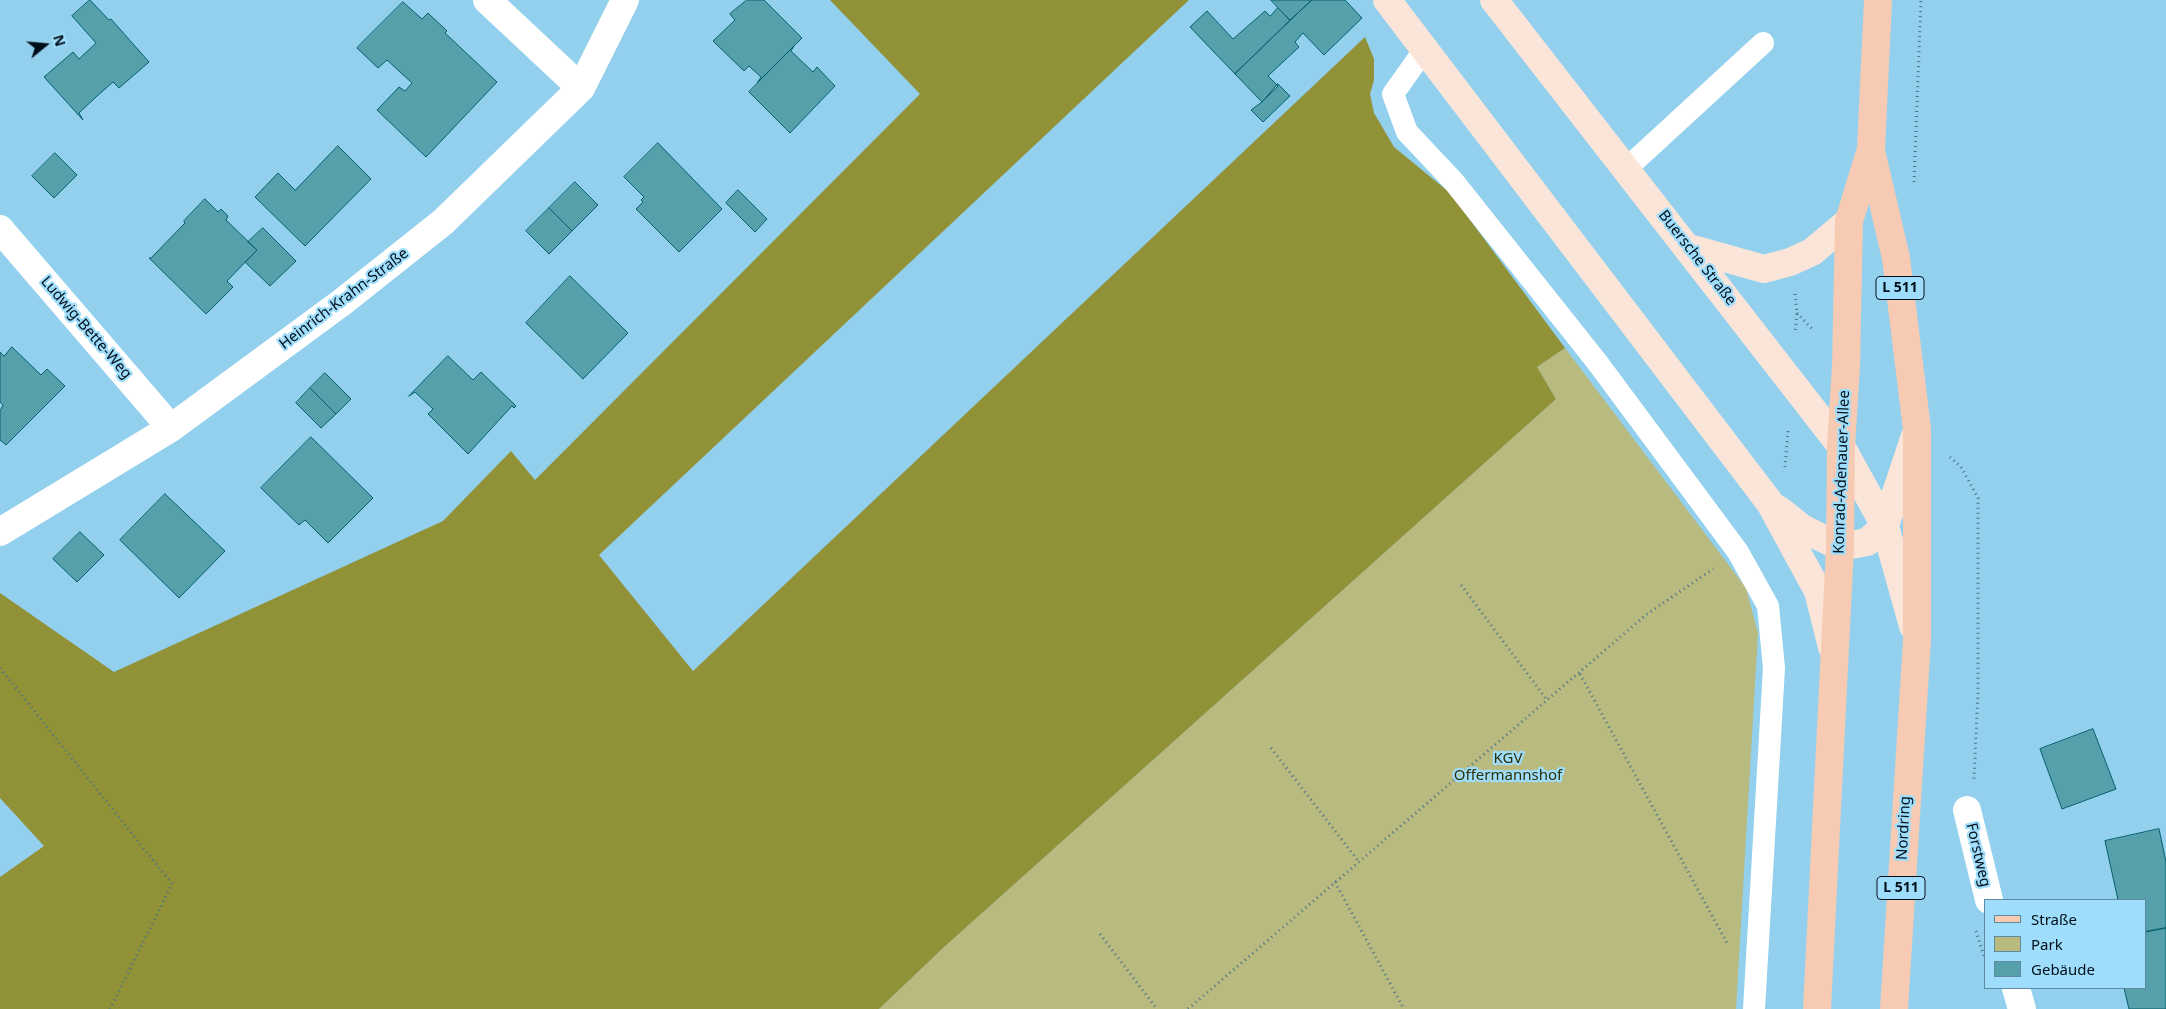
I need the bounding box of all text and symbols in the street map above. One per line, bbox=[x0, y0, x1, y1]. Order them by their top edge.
north arrow bbox=[20, 20, 70, 70]
text: N bbox=[49, 32, 71, 49]
street label: Buersche Straße bbox=[1654, 207, 1740, 309]
street label: Heinrich-Krahn-Straße bbox=[276, 245, 412, 353]
street label: Ludwig-Bette-Weg bbox=[37, 273, 135, 383]
road number: L 511 bbox=[1876, 276, 1924, 300]
street label: Konrad-Adenauer-Allee bbox=[1830, 390, 1854, 554]
park label: KGV Offermannshof bbox=[1454, 750, 1562, 785]
street label: Nordring bbox=[1893, 795, 1915, 861]
street label: Forstweg bbox=[1962, 821, 1994, 889]
road number: L 511 bbox=[1877, 876, 1925, 900]
legend bbox=[1984, 899, 2146, 989]
text: Straße bbox=[2031, 909, 2077, 929]
text: Park bbox=[2031, 934, 2063, 954]
text: Gebäude bbox=[2031, 959, 2095, 979]

